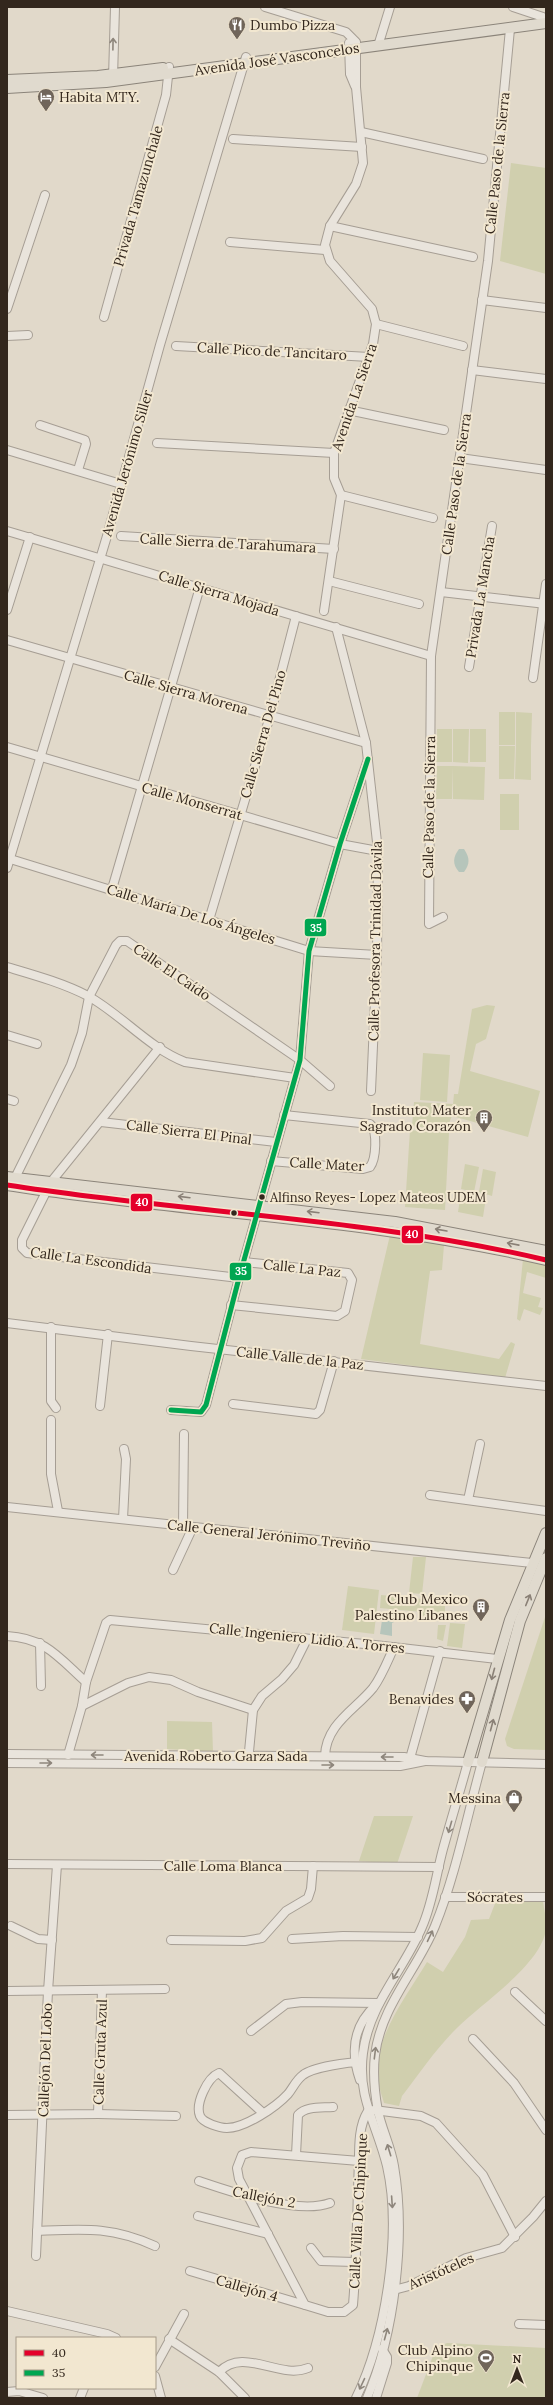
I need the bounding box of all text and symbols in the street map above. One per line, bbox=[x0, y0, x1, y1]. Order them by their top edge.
restaurant icon: Dumbo Pizza bbox=[227, 15, 247, 40]
place label: Dumbo Pizza bbox=[250, 16, 335, 34]
one-way arrow bbox=[109, 38, 117, 51]
street label: Avenida José Vasconcelos bbox=[193, 39, 360, 80]
hotel icon: Habita MTY. bbox=[36, 87, 56, 112]
place label: Habita MTY. bbox=[59, 88, 139, 106]
street label: Calle Paso de la Sierra bbox=[481, 91, 513, 235]
street label: Privada Tamazunchale bbox=[109, 123, 167, 269]
street label: Calle Pico de Tancitaro bbox=[197, 338, 347, 364]
street label: Avenida La Sierra bbox=[327, 341, 381, 454]
street label: Avenida Jerónimo Siller bbox=[97, 388, 157, 539]
street label: Calle Paso de la Sierra bbox=[437, 412, 475, 556]
street label: Calle Sierra de Tarahumara bbox=[139, 529, 317, 557]
street label: Privada La Mancha bbox=[462, 535, 498, 659]
street label: Calle Sierra Mojada bbox=[156, 566, 282, 620]
street label: Calle Sierra Morena bbox=[122, 666, 250, 718]
street label: Calle Sierra Del Pino bbox=[236, 668, 290, 800]
street label: Calle Paso de la Sierra bbox=[419, 735, 439, 879]
street label: Calle Monserrat bbox=[140, 778, 245, 824]
street label: Calle Profesora Trinidad Dávila bbox=[364, 841, 386, 1041]
street label: Calle María De Los Ángeles bbox=[104, 880, 278, 948]
line badge: 35 bbox=[304, 918, 327, 937]
text: 35 bbox=[310, 921, 322, 935]
street label: Calle El Caído bbox=[130, 939, 214, 1005]
place label: Instituto Mater Sagrado Corazón bbox=[360, 1101, 471, 1135]
building icon: Instituto Mater Sagrado Corazón bbox=[474, 1108, 494, 1133]
street label: Calle Sierra El Pinal bbox=[125, 1115, 253, 1149]
street label: Calle Mater bbox=[289, 1153, 365, 1175]
place label: Alfinso Reyes- Lopez Mateos UDEM bbox=[269, 1189, 486, 1206]
marker: Alfinso Reyes- Lopez Mateos UDEM bbox=[257, 1192, 267, 1202]
line badge: 40 bbox=[130, 1193, 153, 1212]
one-way arrow bbox=[177, 1193, 190, 1200]
text: 40 bbox=[135, 1195, 149, 1209]
unlabelled marker bbox=[229, 1208, 239, 1218]
one-way arrow bbox=[307, 1208, 320, 1216]
line badge: 40 bbox=[401, 1225, 424, 1244]
one-way arrow bbox=[435, 1226, 448, 1234]
text: 40 bbox=[405, 1227, 419, 1241]
one-way arrow bbox=[507, 1239, 520, 1247]
street label: Calle La Escondida bbox=[29, 1243, 153, 1277]
street label: Calle La Paz bbox=[262, 1255, 342, 1281]
line badge: 35 bbox=[229, 1262, 252, 1281]
text: 35 bbox=[235, 1264, 247, 1278]
street label: Calle Valle de la Paz bbox=[235, 1342, 365, 1374]
street label: Calle General Jerónimo Treviño bbox=[166, 1515, 372, 1555]
place label: Club Mexico Palestino Libanes bbox=[355, 1590, 468, 1624]
one-way arrow bbox=[525, 1595, 532, 1607]
building icon: Club Mexico Palestino Libanes bbox=[471, 1597, 491, 1622]
street label: Calle Ingeniero Lidio A. Torres bbox=[208, 1619, 406, 1657]
one-way arrow bbox=[489, 1667, 496, 1680]
pharmacy icon: Benavides bbox=[457, 1689, 477, 1714]
place label: Benavides bbox=[389, 1690, 454, 1708]
one-way arrow bbox=[488, 1718, 496, 1731]
street label: Avenida Roberto Garza Sada bbox=[123, 1747, 308, 1765]
one-way arrow bbox=[91, 1751, 104, 1759]
one-way arrow bbox=[381, 1753, 394, 1761]
one-way arrow bbox=[39, 1759, 52, 1767]
one-way arrow bbox=[321, 1761, 334, 1769]
shop icon: Messina bbox=[504, 1788, 524, 1813]
place label: Messina bbox=[448, 1789, 501, 1807]
one-way arrow bbox=[446, 1820, 453, 1833]
street label: Calle Loma Blanca bbox=[164, 1857, 282, 1875]
street label: Sócrates bbox=[467, 1888, 523, 1906]
one-way arrow bbox=[427, 1931, 434, 1943]
one-way arrow bbox=[392, 1968, 400, 1979]
street label: Calle Gruta Azul bbox=[89, 1999, 111, 2105]
street label: Callejón Del Lobo bbox=[34, 2003, 56, 2117]
one-way arrow bbox=[372, 2047, 379, 2060]
street label: Calle Villa De Chipinque bbox=[345, 2132, 371, 2289]
one-way arrow bbox=[385, 2144, 392, 2157]
street label: Callejón 2 bbox=[231, 2182, 297, 2212]
one-way arrow bbox=[388, 2195, 396, 2208]
street label: Aristóteles bbox=[405, 2249, 477, 2294]
street label: Callejón 4 bbox=[214, 2271, 281, 2306]
one-way arrow bbox=[383, 2328, 390, 2341]
legend bbox=[16, 2337, 156, 2389]
place label: Club Alpino Chipinque bbox=[398, 2341, 473, 2375]
text: 40 bbox=[52, 2345, 66, 2360]
sports icon: Club Alpino Chipinque bbox=[476, 2348, 496, 2373]
north arrow bbox=[497, 2349, 537, 2389]
text: N bbox=[513, 2352, 522, 2366]
text: 35 bbox=[52, 2365, 65, 2380]
one-way arrow bbox=[358, 2378, 365, 2390]

